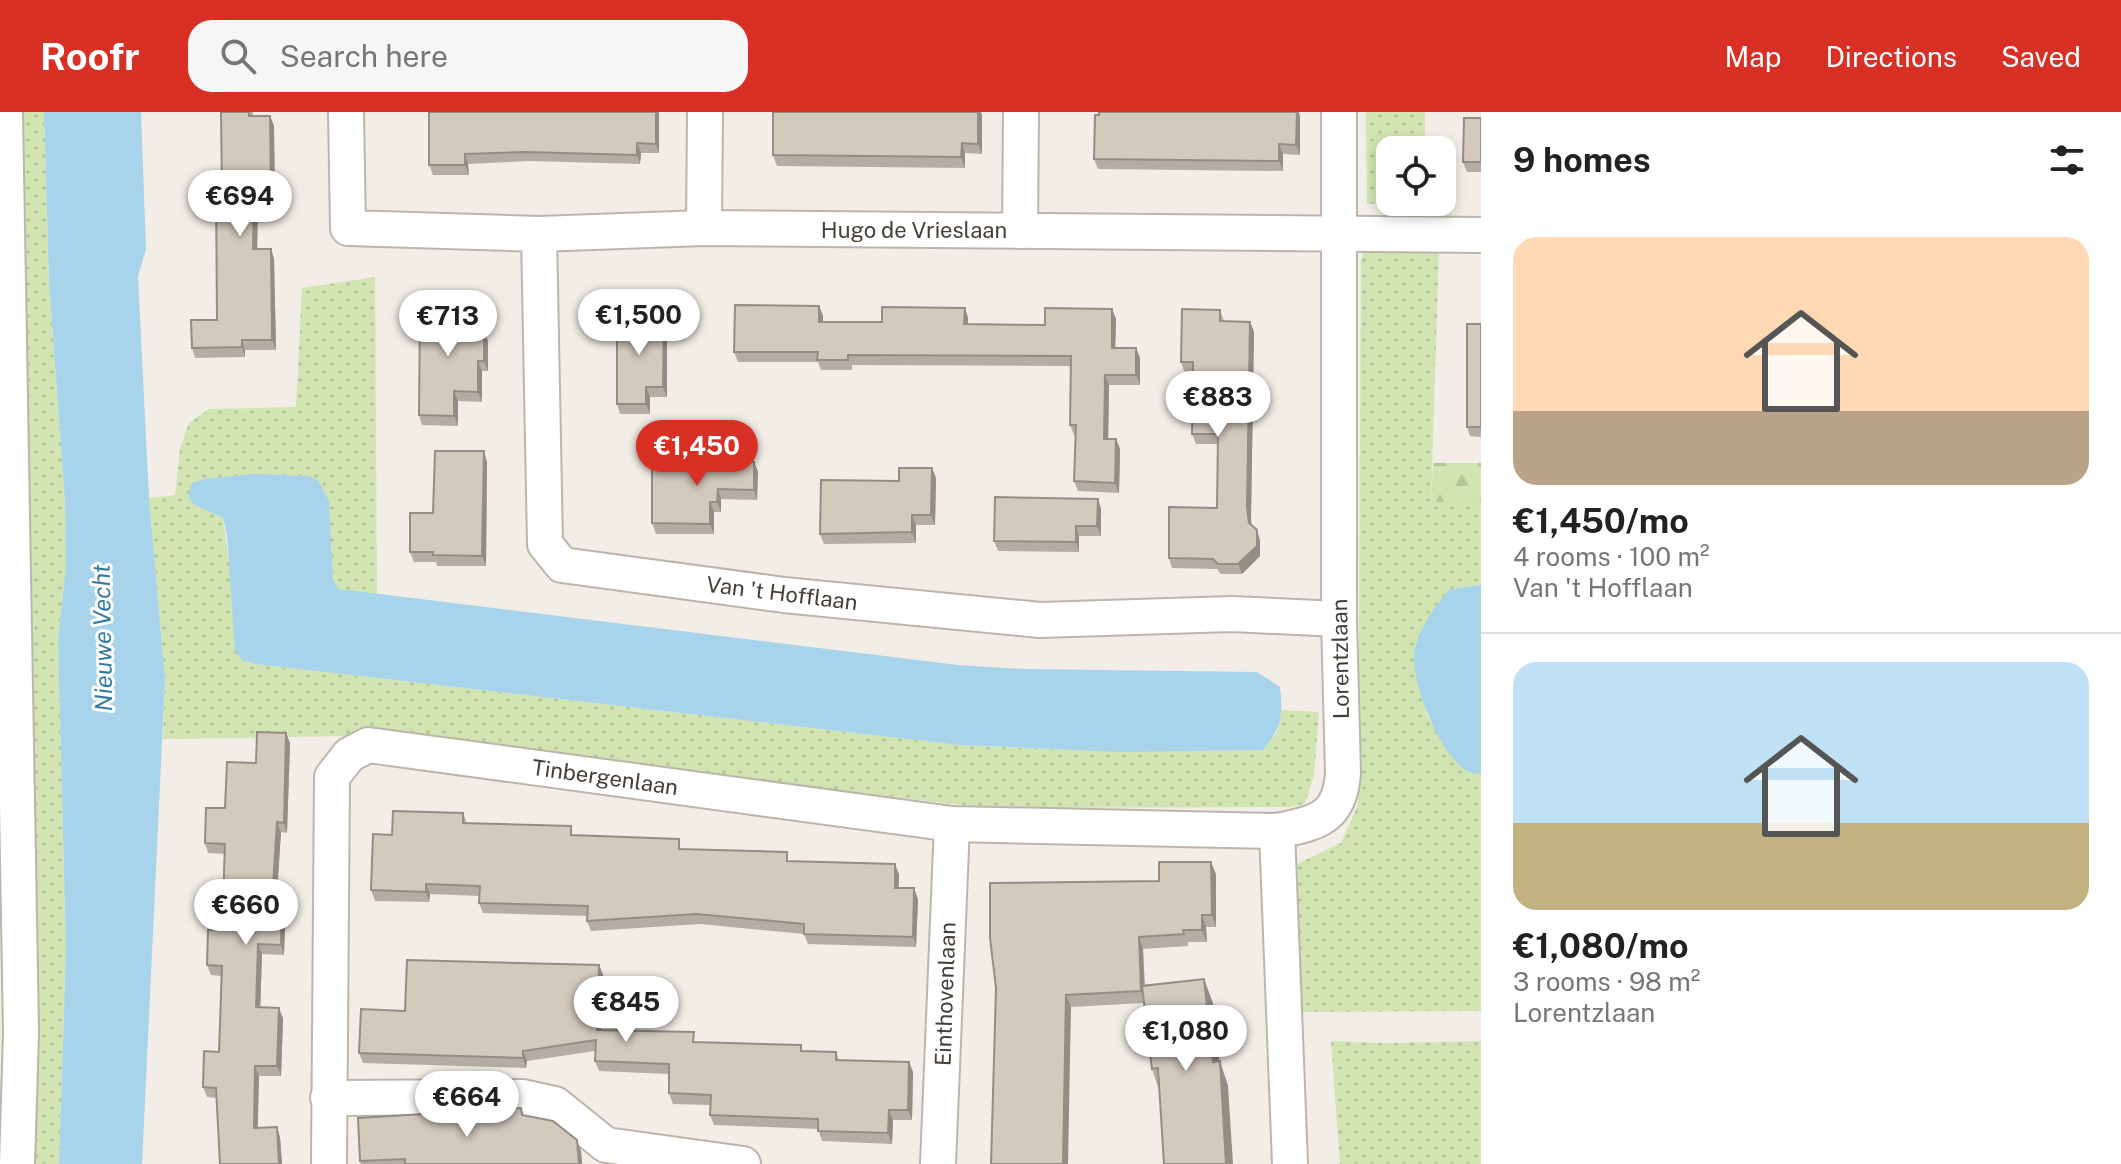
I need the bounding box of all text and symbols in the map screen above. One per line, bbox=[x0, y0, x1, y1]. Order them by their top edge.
search box bbox=[188, 20, 748, 92]
text: Roofr bbox=[40, 34, 140, 79]
icon: search bbox=[216, 34, 260, 78]
text: Search here bbox=[280, 38, 448, 74]
text: Map bbox=[1725, 40, 1781, 73]
text: Directions bbox=[1825, 40, 1957, 73]
text: Saved bbox=[2001, 40, 2081, 73]
map controls bbox=[1376, 136, 1456, 216]
button: locate bbox=[1376, 136, 1456, 216]
icon: filters bbox=[2045, 138, 2089, 182]
text: 9 homes bbox=[1513, 140, 1651, 180]
pin: €694 bbox=[193, 170, 287, 238]
text: €694 bbox=[206, 180, 274, 211]
street label: Hugo de Vrieslaan bbox=[821, 217, 1007, 243]
pin: €1,500 bbox=[574, 289, 704, 357]
icon: home bbox=[1729, 289, 1873, 433]
pin: €713 bbox=[401, 290, 495, 358]
text: €1,500 bbox=[596, 299, 682, 330]
text: €713 bbox=[417, 300, 479, 331]
pin: €883 bbox=[1171, 371, 1265, 439]
text: €883 bbox=[1184, 381, 1252, 412]
pin: €1,450 bbox=[632, 420, 762, 488]
text: €1,450 bbox=[654, 430, 740, 461]
text: €1,450/mo bbox=[1513, 501, 1689, 541]
text: 4 rooms · 100 m² bbox=[1513, 541, 1709, 572]
water label: Nieuwe Vecht bbox=[87, 564, 117, 712]
street label: Van 't Hofflaan bbox=[705, 571, 859, 615]
text: Van 't Hofflaan bbox=[1513, 572, 1693, 603]
street label: Lorentzlaan bbox=[1326, 599, 1354, 719]
icon: home bbox=[1729, 714, 1873, 858]
street label: Tinbergenlaan bbox=[530, 754, 680, 800]
pin: €660 bbox=[199, 879, 293, 947]
text: €660 bbox=[212, 889, 280, 920]
street label: Einthovenlaan bbox=[929, 921, 961, 1067]
text: €1,080/mo bbox=[1513, 926, 1689, 966]
text: 3 rooms · 98 m² bbox=[1513, 966, 1700, 997]
pin: €845 bbox=[579, 976, 673, 1044]
text: €845 bbox=[592, 986, 660, 1017]
text: Lorentzlaan bbox=[1513, 997, 1655, 1028]
pin: €1,080 bbox=[1121, 1005, 1251, 1073]
text: €1,080 bbox=[1143, 1015, 1229, 1046]
pin: €664 bbox=[420, 1071, 514, 1139]
text: €664 bbox=[433, 1081, 501, 1112]

